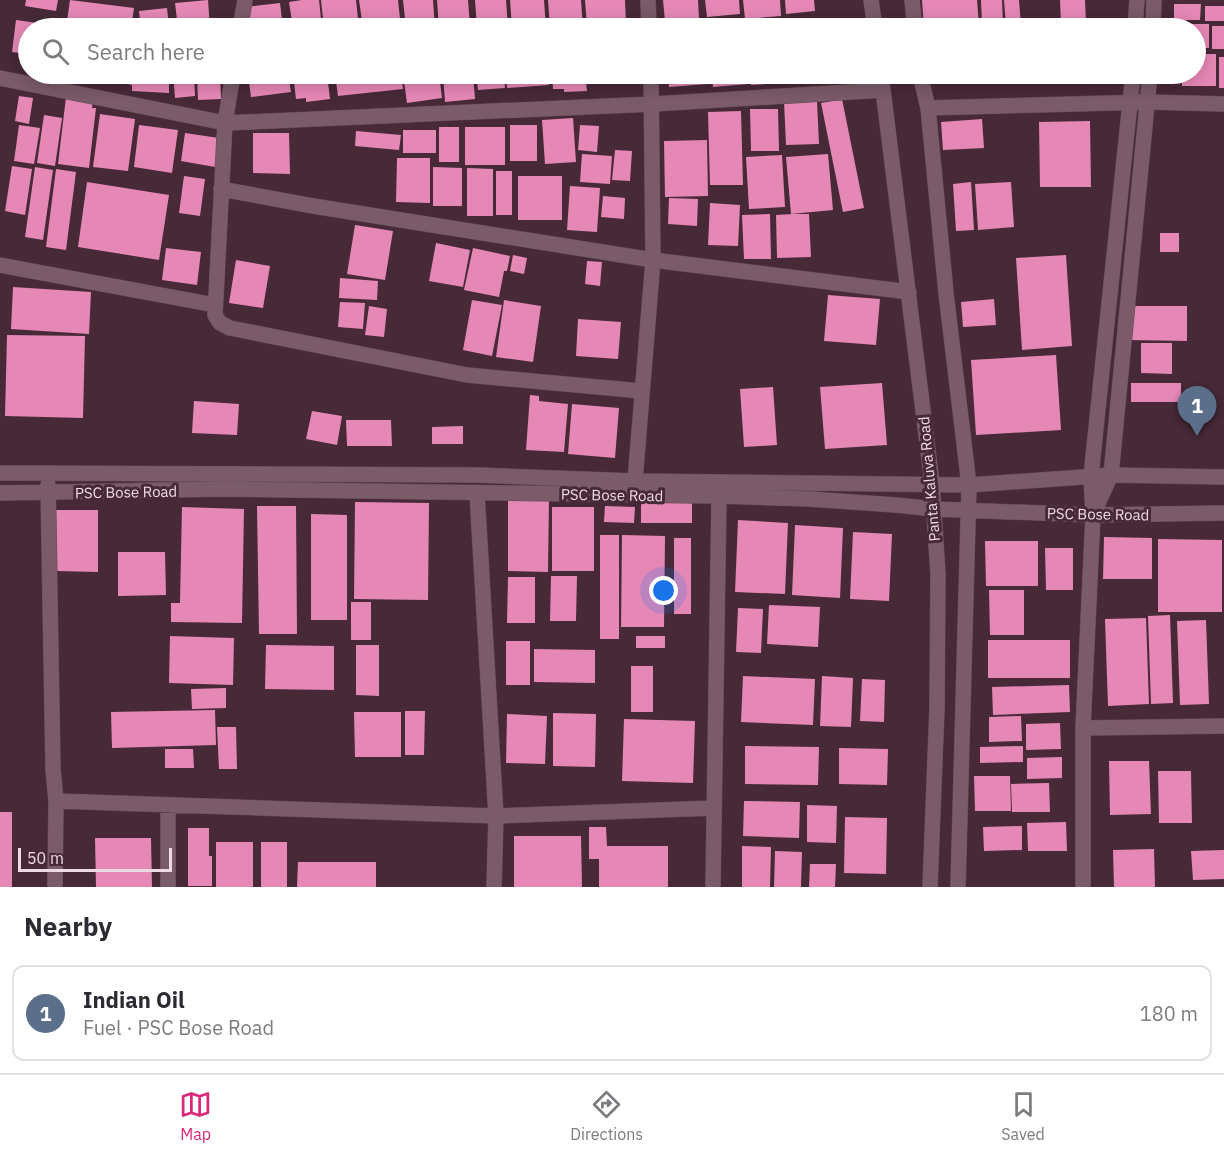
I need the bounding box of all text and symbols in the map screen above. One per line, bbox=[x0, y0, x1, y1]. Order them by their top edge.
search box bbox=[18, 18, 1206, 84]
icon: search bbox=[39, 35, 72, 68]
text: Search here bbox=[87, 37, 205, 66]
pin: 1 bbox=[1178, 386, 1216, 436]
street label: Panta Kaluva Road bbox=[914, 416, 944, 542]
street label: PSC Bose Road bbox=[75, 482, 177, 502]
street label: PSC Bose Road bbox=[561, 485, 663, 505]
street label: PSC Bose Road bbox=[1047, 504, 1149, 524]
your location bbox=[649, 576, 678, 605]
scale bar bbox=[18, 845, 172, 872]
text: 50 m bbox=[27, 848, 64, 868]
text: Nearby bbox=[24, 909, 112, 943]
text: Indian Oil bbox=[83, 985, 185, 1014]
text: 1 bbox=[40, 1000, 52, 1027]
text: 180 m bbox=[1140, 1000, 1198, 1027]
text: Fuel · PSC Bose Road bbox=[83, 1014, 274, 1041]
tab: Map bbox=[179, 1088, 212, 1144]
tab: Directions bbox=[570, 1088, 643, 1144]
tab: Saved bbox=[1001, 1088, 1045, 1144]

